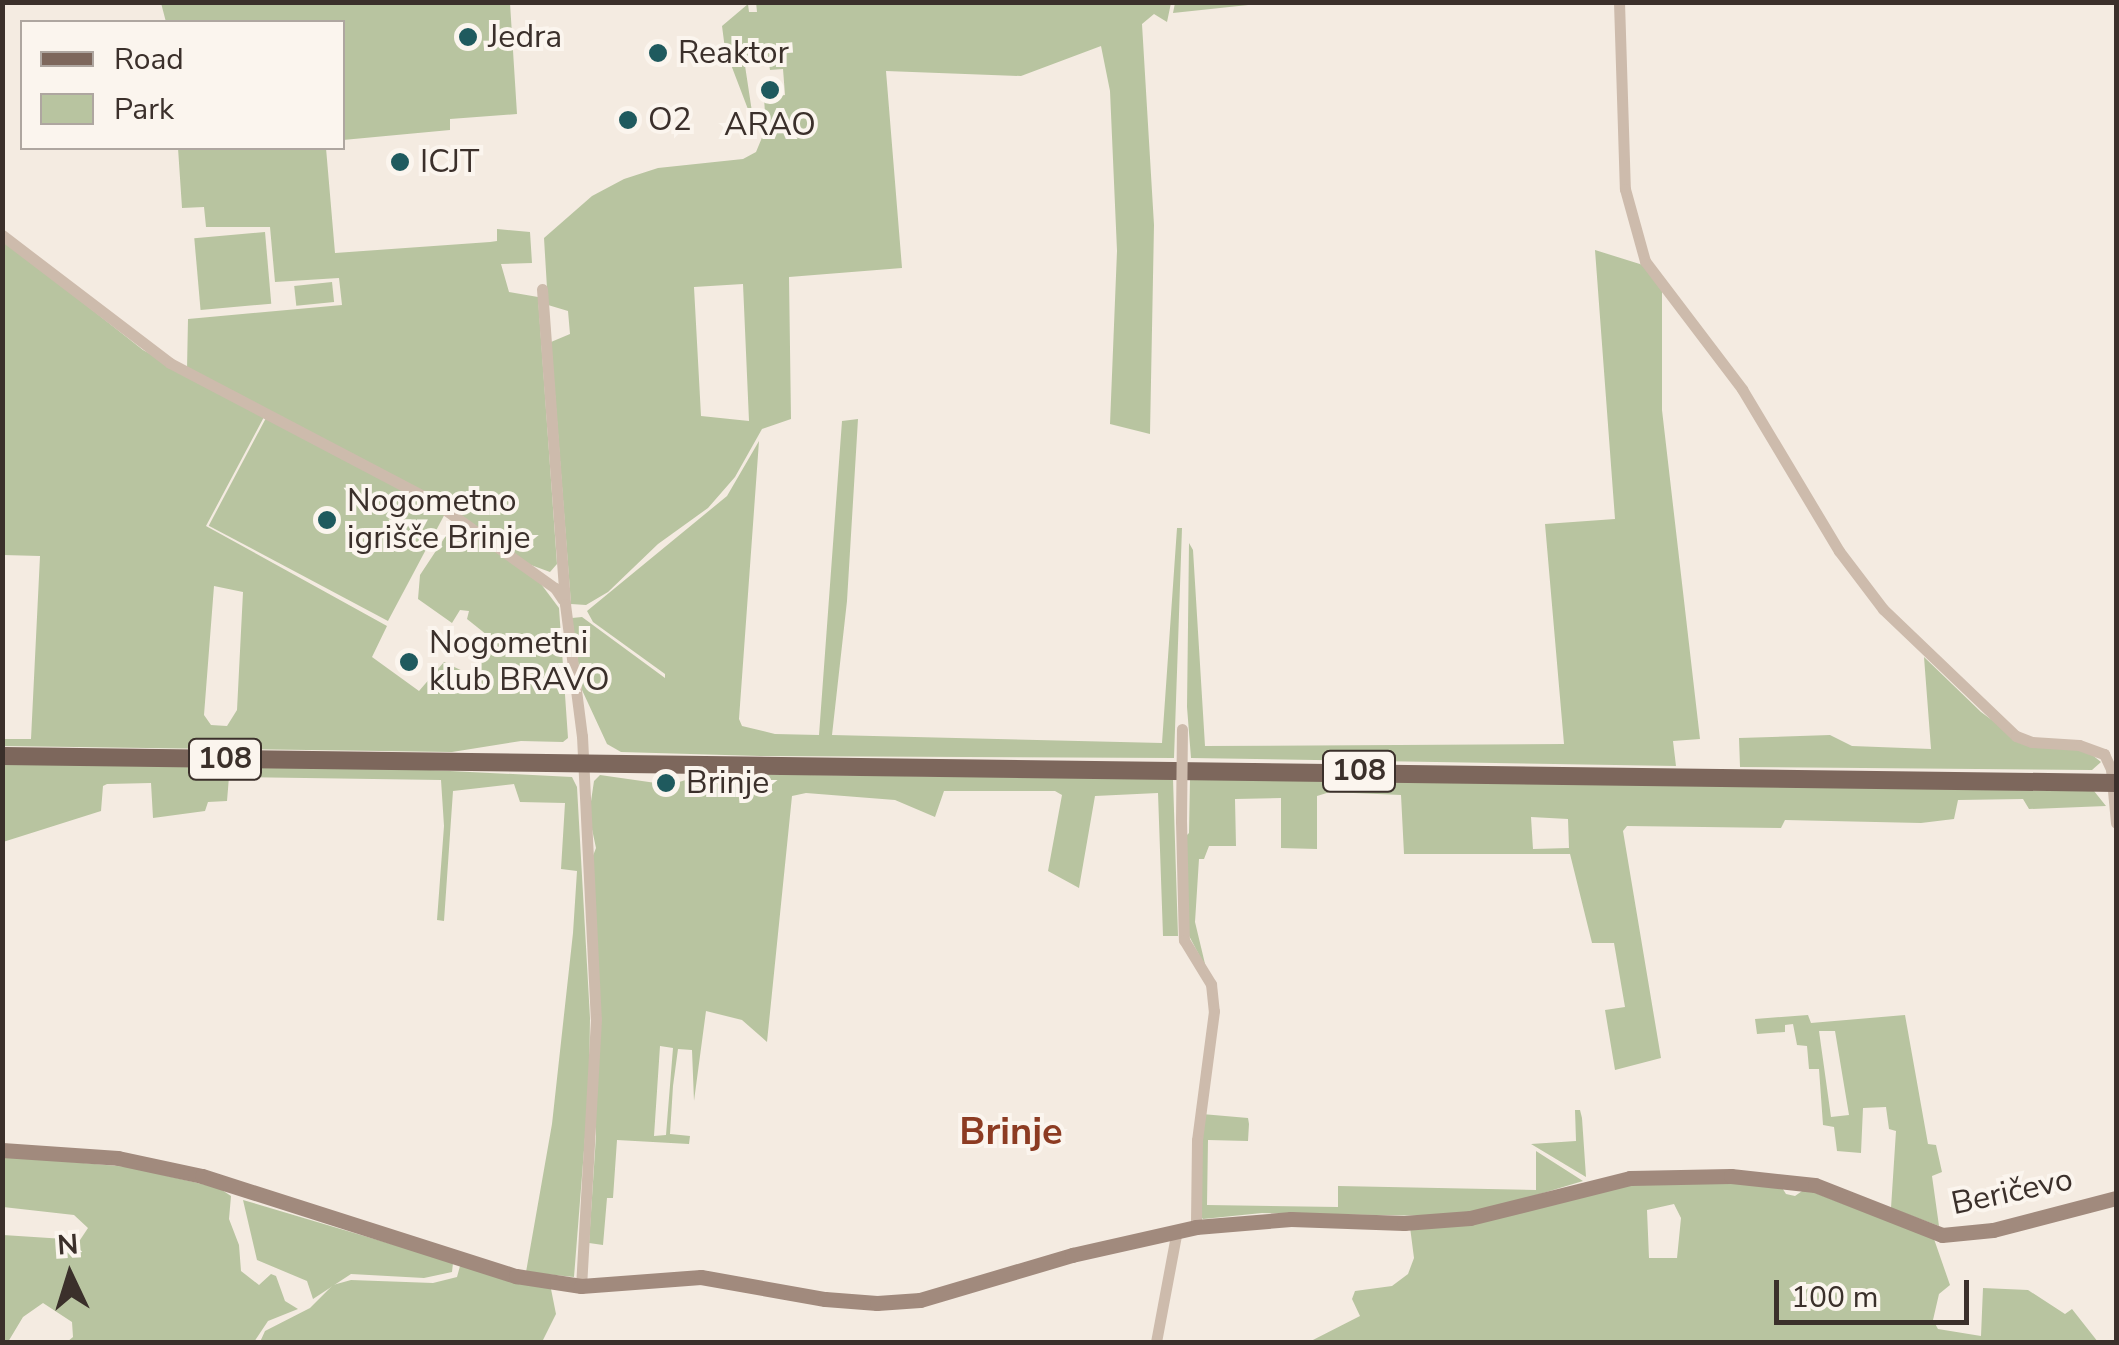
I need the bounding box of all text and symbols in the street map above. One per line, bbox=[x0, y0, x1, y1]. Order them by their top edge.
place label: Jedra bbox=[488, 18, 562, 56]
legend bbox=[20, 20, 345, 150]
marker: Jedra bbox=[457, 26, 479, 48]
place label: Reaktor bbox=[678, 34, 789, 72]
text: Road bbox=[114, 39, 184, 80]
marker: Reaktor bbox=[647, 42, 669, 64]
marker: ARAO bbox=[759, 79, 781, 101]
text: Park bbox=[114, 89, 174, 130]
place label: O2 bbox=[648, 101, 692, 139]
place label: ARAO bbox=[724, 106, 816, 144]
marker: O2 bbox=[617, 109, 639, 131]
place label: ICJT bbox=[420, 143, 479, 181]
marker: ICJT bbox=[389, 151, 411, 173]
place label: Nogometno igrišče Brinje bbox=[347, 483, 530, 558]
marker: Nogometno igrišče Brinje bbox=[316, 509, 338, 531]
place label: Nogometni klub BRAVO bbox=[429, 625, 610, 700]
marker: Nogometni klub BRAVO bbox=[398, 651, 420, 673]
road number: 108 bbox=[188, 734, 262, 784]
road number: 108 bbox=[1322, 746, 1396, 796]
place label: Brinje bbox=[686, 764, 769, 802]
marker: Brinje bbox=[655, 772, 677, 794]
district label: Brinje bbox=[959, 1109, 1063, 1155]
street label: Beričevo bbox=[1948, 1160, 2076, 1224]
north arrow bbox=[20, 1225, 120, 1325]
text: N bbox=[56, 1225, 80, 1265]
scale bar bbox=[1779, 1260, 1974, 1322]
text: 100 m bbox=[1791, 1277, 1878, 1318]

